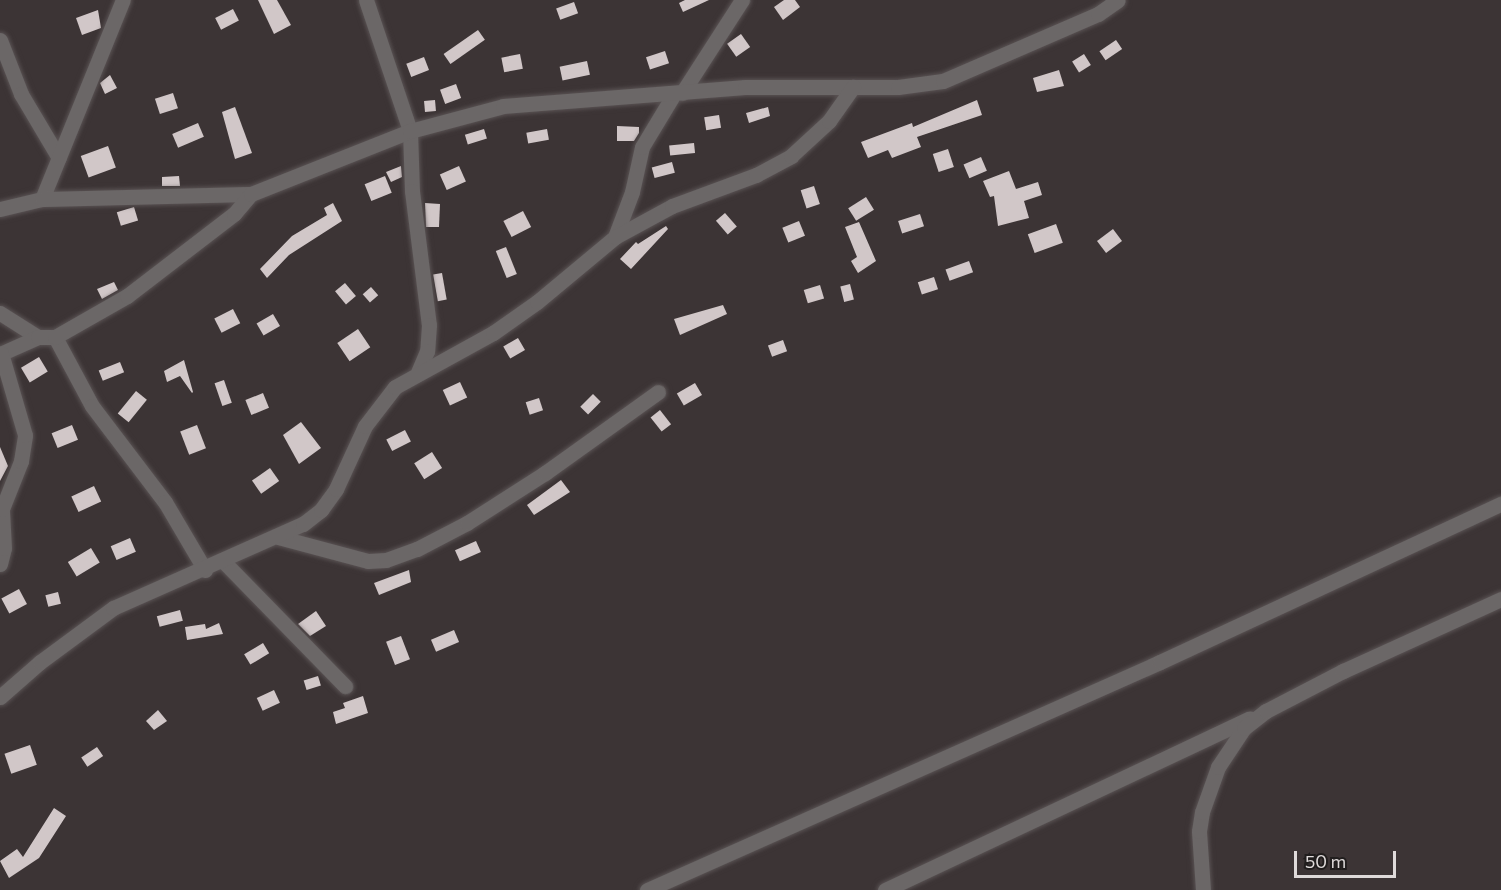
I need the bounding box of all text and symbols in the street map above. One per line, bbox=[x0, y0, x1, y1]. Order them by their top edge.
scale bar bbox=[1297, 839, 1399, 877]
text: 50 m bbox=[1305, 850, 1346, 872]

